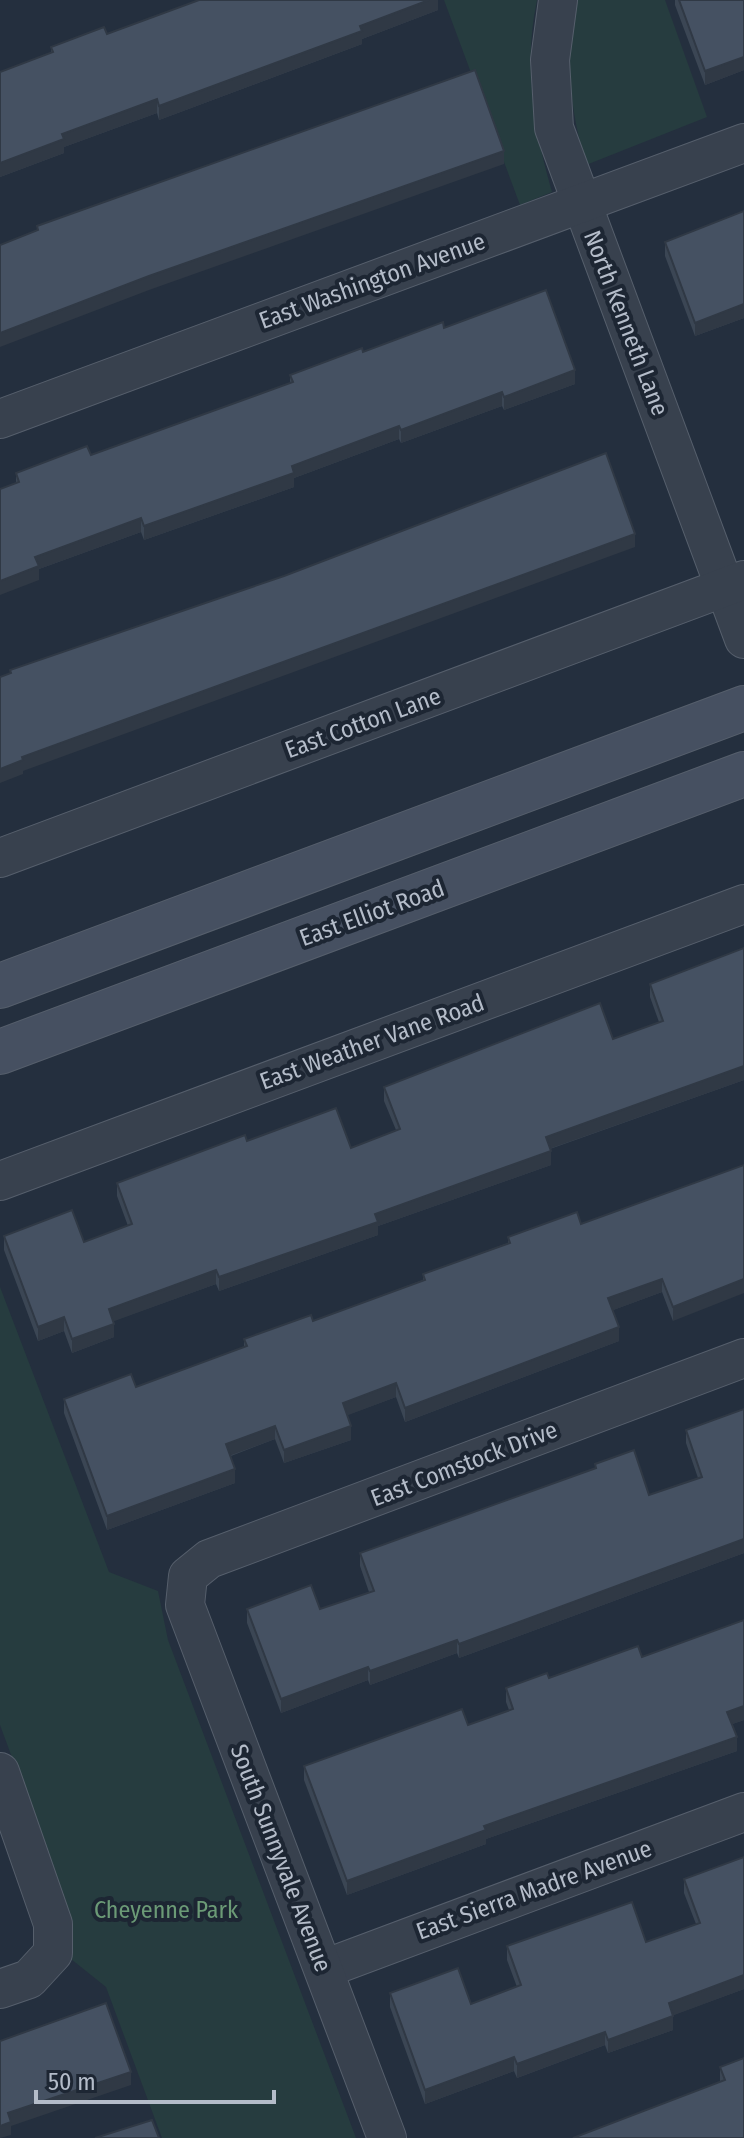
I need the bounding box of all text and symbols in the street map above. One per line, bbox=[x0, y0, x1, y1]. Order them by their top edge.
street label: East Washington Avenue bbox=[255, 227, 489, 335]
street label: North Kenneth Lane bbox=[578, 227, 674, 419]
street label: East Cotton Lane bbox=[281, 682, 445, 764]
street label: East Elliot Road bbox=[296, 874, 448, 952]
street label: East Weather Vane Road bbox=[256, 988, 488, 1096]
street label: East Comstock Drive bbox=[367, 1416, 561, 1512]
street label: South Sunnyvale Avenue bbox=[225, 1740, 337, 1976]
street label: East Sierra Madre Avenue bbox=[412, 1834, 656, 1946]
park label: Cheyenne Park bbox=[94, 1896, 239, 1924]
scale bar bbox=[36, 2054, 274, 2104]
text: 50 m bbox=[48, 2068, 96, 2096]

